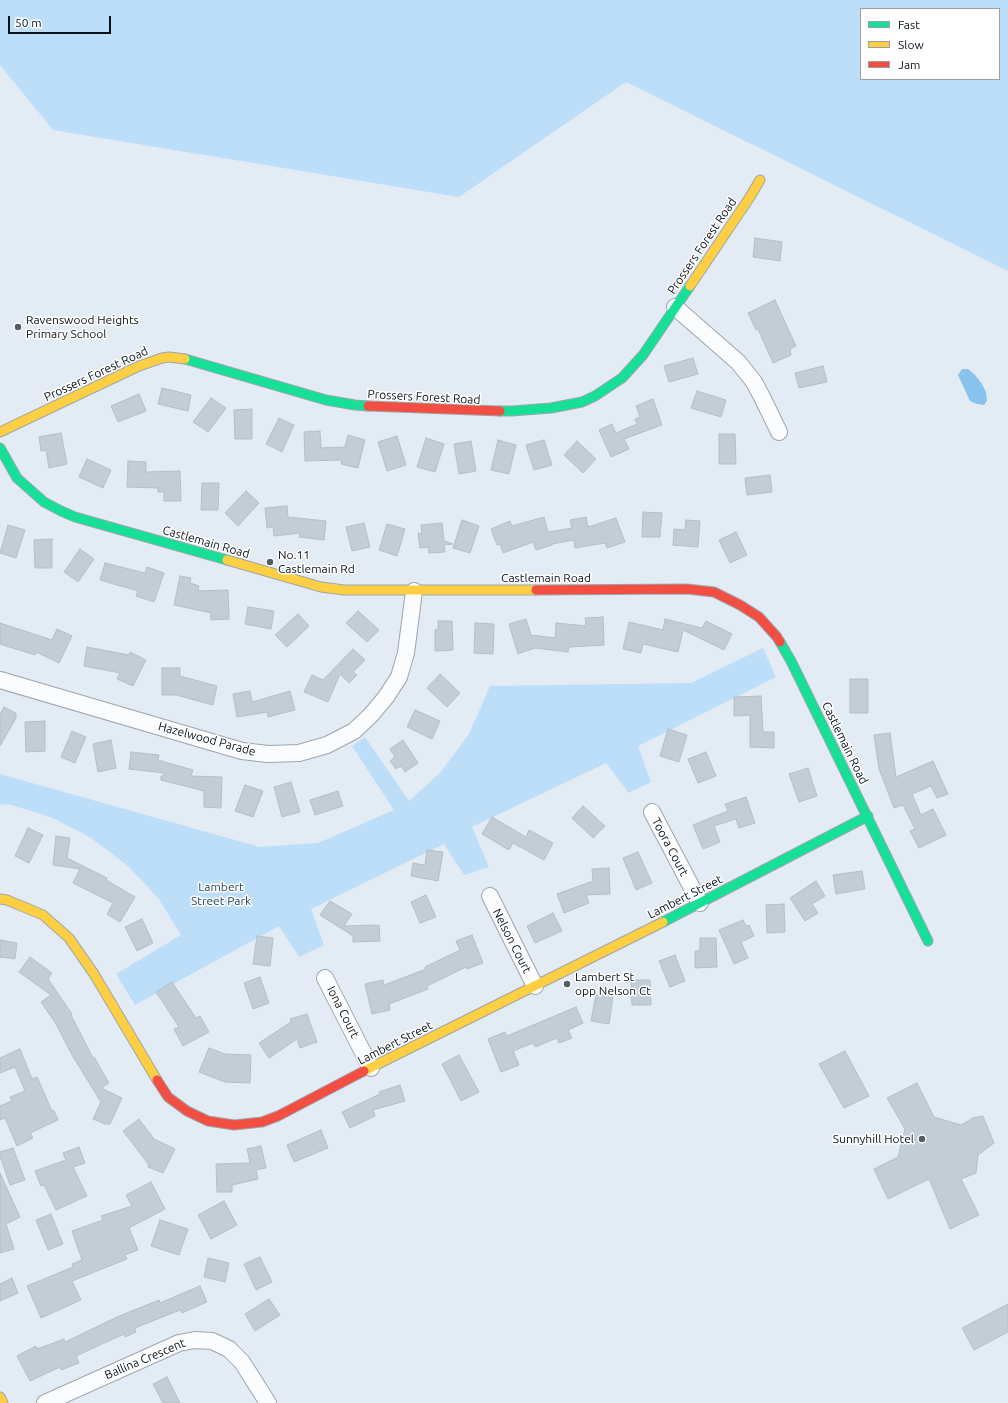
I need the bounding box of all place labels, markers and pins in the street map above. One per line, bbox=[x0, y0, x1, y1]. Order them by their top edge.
place label: Ravenswood Heights Primary School bbox=[26, 313, 139, 341]
marker: Ravenswood Heights Primary School bbox=[13, 322, 23, 332]
place label: No.11 Castlemain Rd bbox=[278, 548, 355, 576]
marker: No.11 Castlemain Rd bbox=[265, 557, 275, 567]
place label: Lambert St opp Nelson Ct bbox=[575, 970, 651, 998]
marker: Lambert St opp Nelson Ct bbox=[562, 979, 572, 989]
place label: Sunnyhill Hotel bbox=[833, 1132, 914, 1146]
marker: Sunnyhill Hotel bbox=[917, 1134, 927, 1144]

